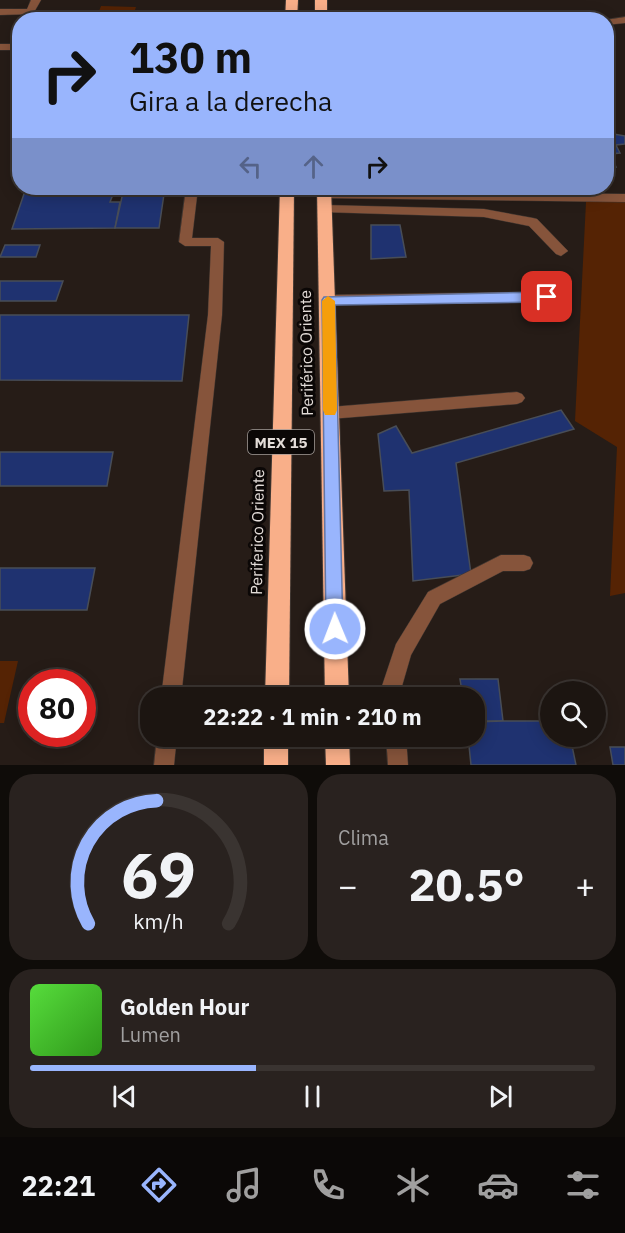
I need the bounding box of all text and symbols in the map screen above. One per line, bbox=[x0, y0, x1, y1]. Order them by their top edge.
text: 130 m bbox=[129, 30, 252, 85]
icon: right bbox=[30, 36, 108, 114]
text: Gira a la derecha bbox=[129, 83, 332, 118]
icon: left bbox=[234, 150, 267, 183]
icon: ahead bbox=[297, 150, 330, 183]
icon: right bbox=[360, 150, 393, 183]
pin bbox=[521, 271, 572, 322]
icon: arrive bbox=[530, 280, 563, 313]
street label: Periférico Oriente bbox=[295, 290, 317, 416]
road number: MEX 15 bbox=[248, 430, 314, 454]
street label: Periferico Oriente bbox=[246, 469, 268, 595]
position arrow bbox=[303, 597, 367, 661]
speed limit sign: 80 bbox=[18, 669, 96, 747]
map controls bbox=[540, 681, 606, 747]
button: search bbox=[540, 681, 606, 747]
text: 22:22 · 1 min · 210 m bbox=[203, 702, 422, 731]
text: Clima bbox=[338, 824, 389, 851]
text: 69 bbox=[121, 834, 196, 915]
text: 20.5° bbox=[408, 855, 525, 913]
text: − bbox=[338, 864, 358, 907]
text: + bbox=[575, 864, 595, 907]
text: km/h bbox=[133, 907, 184, 935]
text: Golden Hour bbox=[120, 992, 249, 1021]
text: Lumen bbox=[120, 1021, 181, 1048]
icon: previous bbox=[108, 1080, 141, 1113]
icon: pause bbox=[296, 1080, 329, 1113]
icon: next bbox=[484, 1080, 517, 1113]
icon: directions bbox=[138, 1164, 180, 1206]
icon: music bbox=[223, 1164, 265, 1206]
icon: phone bbox=[307, 1164, 349, 1206]
icon: climate bbox=[392, 1164, 434, 1206]
icon: car bbox=[477, 1164, 519, 1206]
icon: filters bbox=[562, 1164, 604, 1206]
text: 22:21 bbox=[21, 1168, 95, 1203]

